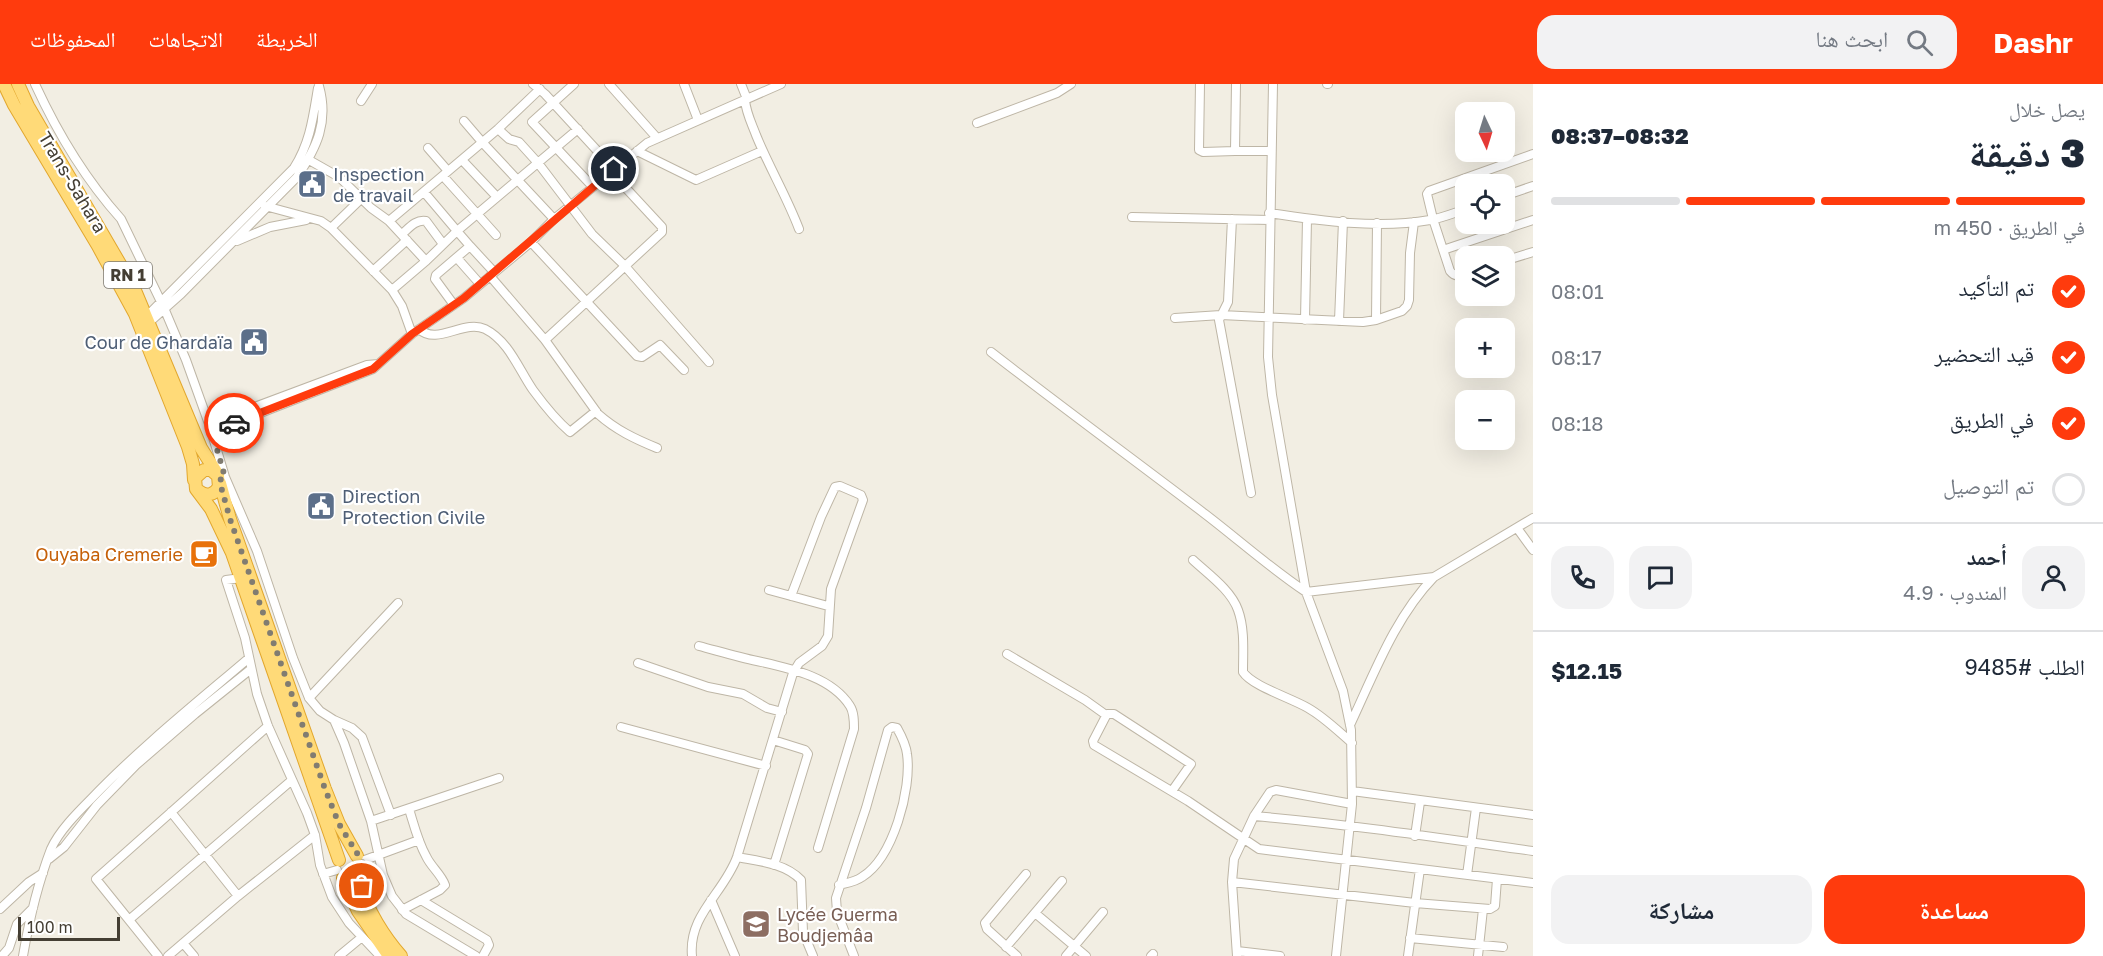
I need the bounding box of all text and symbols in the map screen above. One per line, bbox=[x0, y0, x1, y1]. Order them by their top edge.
search box bbox=[1537, 15, 1957, 69]
text: ابحث هنا bbox=[1816, 25, 1888, 52]
text: المحفوظات bbox=[30, 26, 115, 52]
text: الاتجاهات bbox=[148, 26, 223, 52]
text: الخريطة bbox=[256, 26, 318, 52]
icon: search bbox=[1903, 26, 1936, 59]
text: Dashr bbox=[1993, 26, 2073, 59]
text: يصل خلال bbox=[2009, 97, 2085, 121]
north arrow bbox=[1455, 102, 1515, 162]
map controls bbox=[1455, 102, 1515, 450]
text: 08:32–08:37 bbox=[1551, 122, 1689, 149]
street label: Trans-Sahara bbox=[34, 127, 112, 237]
text: 3 دقيقة bbox=[1969, 129, 2085, 176]
pin bbox=[588, 143, 639, 194]
icon: home bbox=[597, 152, 630, 185]
place label: Inspection de travail bbox=[333, 163, 424, 206]
public building icon: Inspection de travail bbox=[296, 168, 328, 200]
button: locate bbox=[1455, 174, 1515, 234]
text: في الطريق · 450 m bbox=[1934, 215, 2085, 239]
button: layers bbox=[1455, 246, 1515, 306]
road number: RN 1 bbox=[104, 262, 152, 288]
text: تم التأكيد bbox=[1958, 274, 2034, 301]
icon: check bbox=[2052, 275, 2085, 308]
text: 08:01 bbox=[1551, 279, 1604, 303]
button: + bbox=[1455, 318, 1515, 378]
public building icon: Cour de Ghardaïa bbox=[238, 326, 270, 358]
place label: Cour de Ghardaïa bbox=[85, 331, 233, 353]
text: قيد التحضير bbox=[1935, 340, 2034, 367]
icon: check bbox=[2052, 341, 2085, 374]
text: 08:17 bbox=[1551, 345, 1602, 369]
button: − bbox=[1455, 390, 1515, 450]
courier bbox=[204, 393, 264, 453]
text: في الطريق bbox=[1950, 406, 2034, 433]
icon: car bbox=[218, 407, 251, 440]
icon: check bbox=[2052, 407, 2085, 440]
text: 08:18 bbox=[1551, 411, 1604, 435]
text: تم التوصيل bbox=[1943, 472, 2034, 499]
place label: Direction Protection Civile bbox=[342, 485, 485, 528]
public building icon: Direction Protection Civile bbox=[305, 490, 337, 522]
cafe icon: Ouyaba Cremerie bbox=[188, 538, 220, 570]
place label: Ouyaba Cremerie bbox=[35, 543, 183, 565]
text: أحمد bbox=[1967, 543, 2007, 570]
button: phone bbox=[1551, 546, 1614, 609]
button: chat bbox=[1629, 546, 1692, 609]
button: person bbox=[2022, 546, 2085, 609]
text: المندوب · 4.9 bbox=[1903, 580, 2007, 604]
text: الطلب #9485 bbox=[1965, 653, 2085, 680]
text: $12.15 bbox=[1551, 657, 1622, 684]
pin bbox=[336, 860, 387, 911]
icon: bag bbox=[345, 869, 378, 902]
button: مشاركة bbox=[1551, 875, 1812, 944]
button: مساعدة bbox=[1824, 875, 2085, 944]
place label: Lycée Guerma Boudjemâa bbox=[777, 903, 898, 946]
school or university icon: Lycée Guerma Boudjemâa bbox=[740, 908, 772, 940]
scale bar bbox=[18, 914, 120, 942]
text: 100 m bbox=[27, 917, 73, 937]

